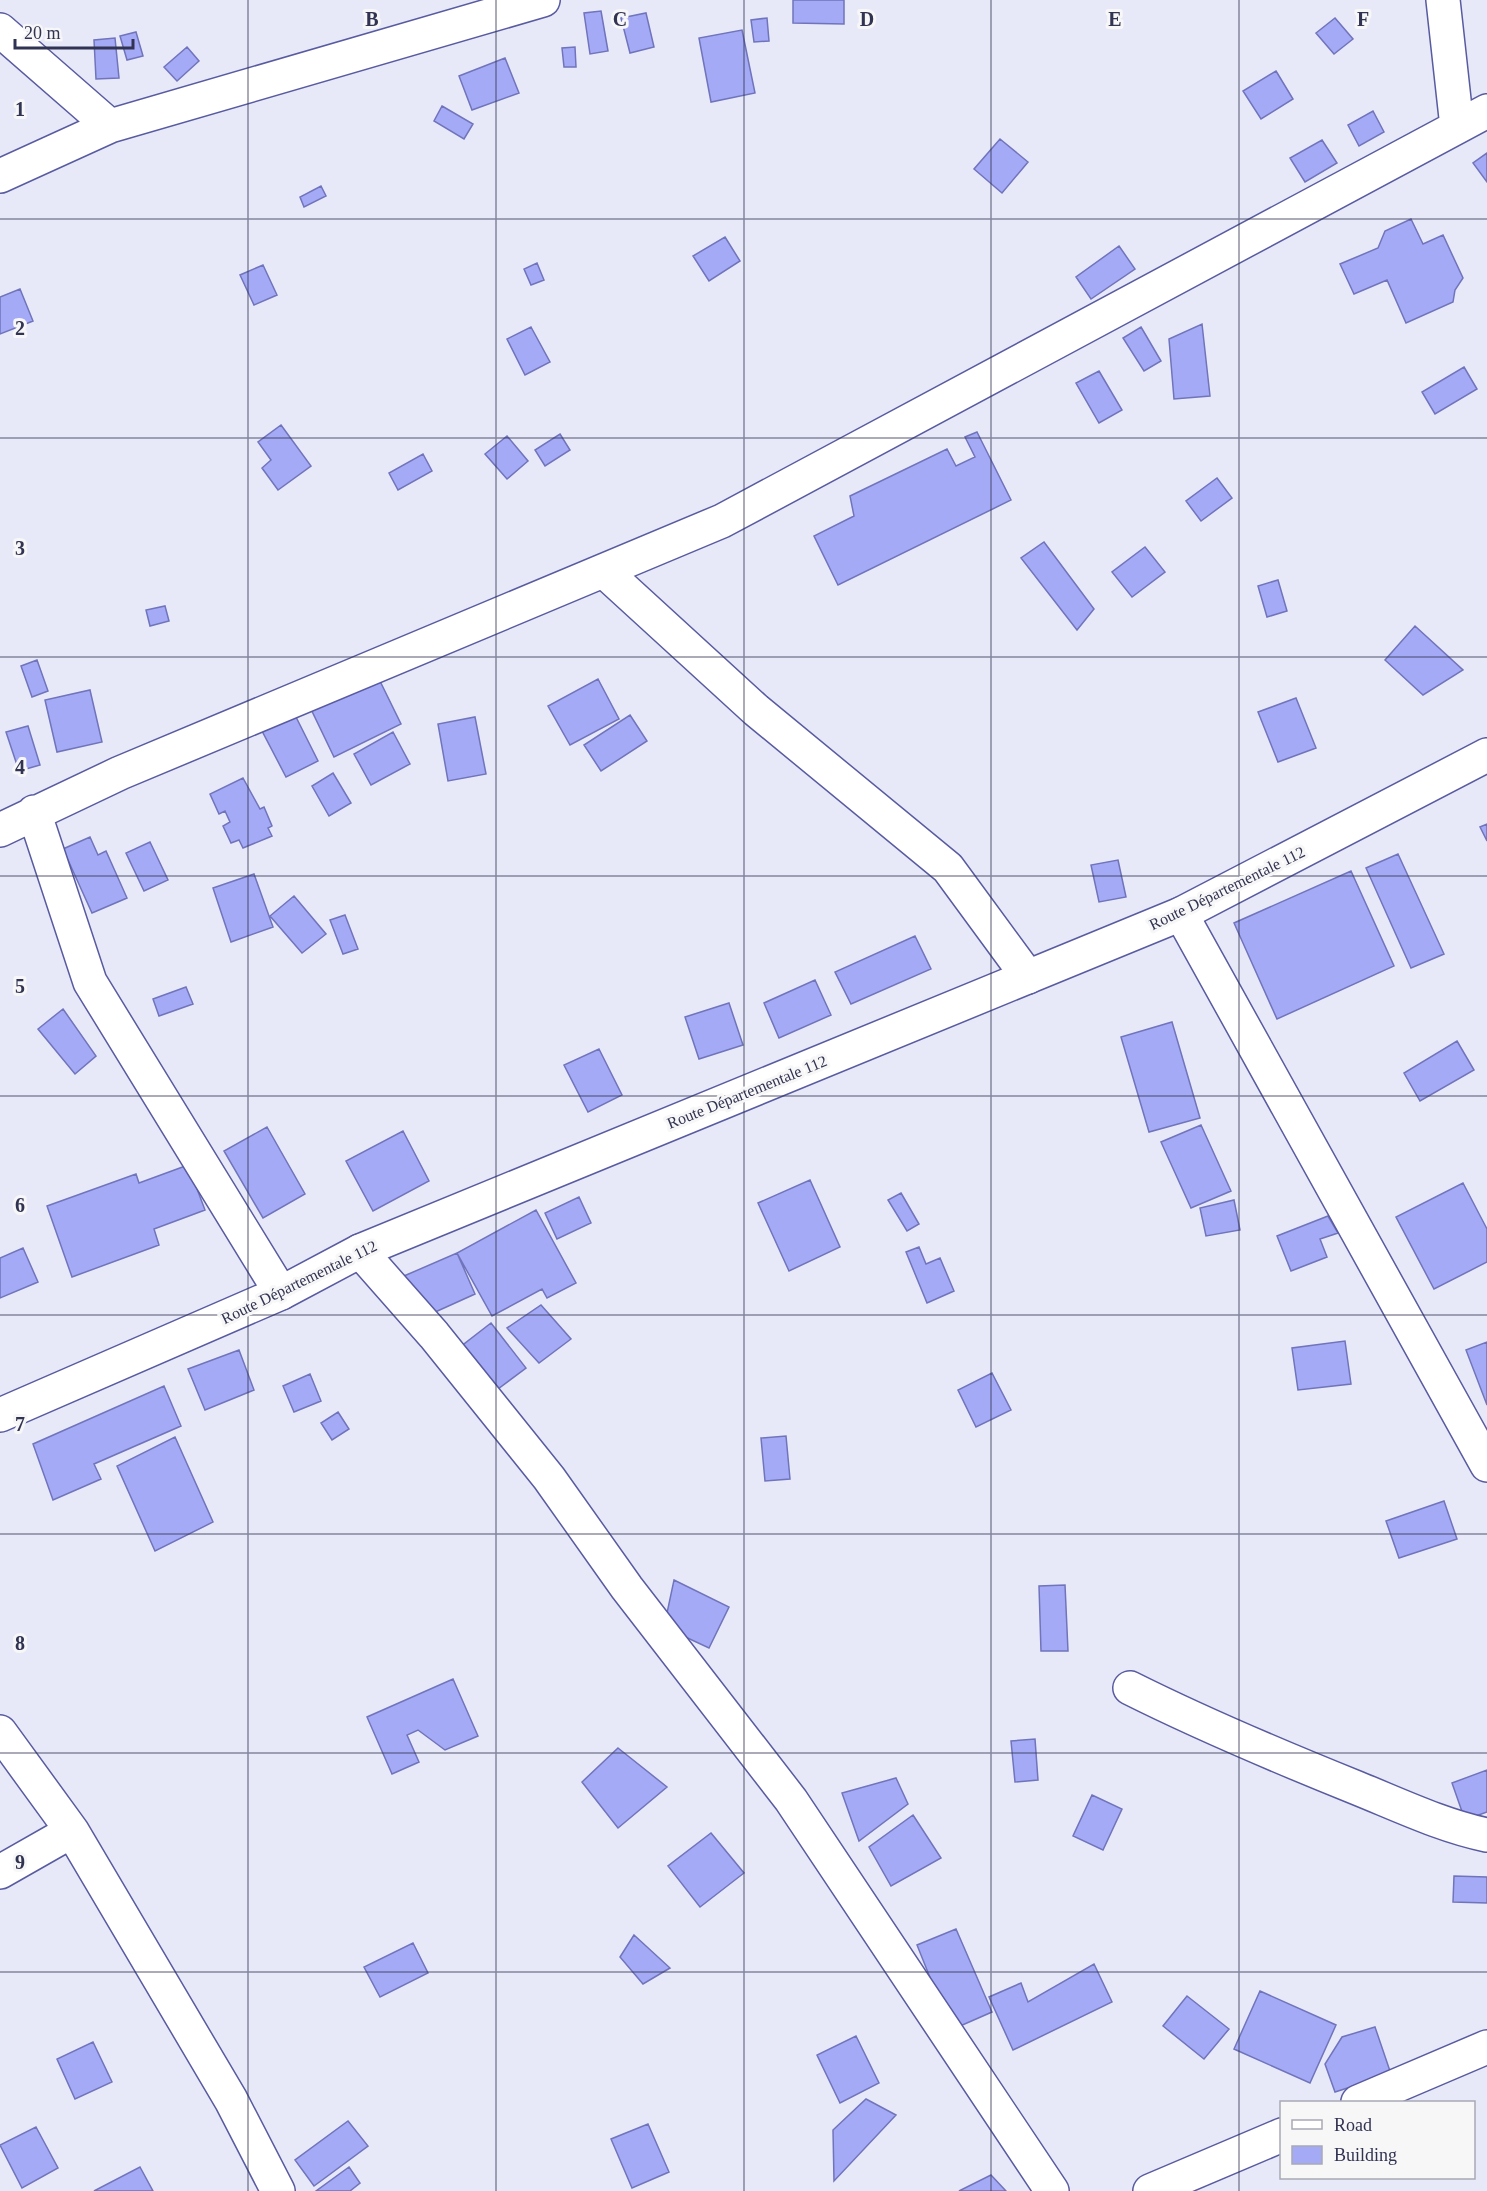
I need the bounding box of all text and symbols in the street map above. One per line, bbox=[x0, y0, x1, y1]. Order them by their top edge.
text: B bbox=[365, 8, 379, 30]
text: C bbox=[613, 8, 627, 30]
text: D bbox=[860, 8, 874, 30]
text: E bbox=[1108, 8, 1122, 30]
text: F bbox=[1357, 8, 1369, 30]
scale bar bbox=[15, 12, 134, 50]
text: 20 m bbox=[24, 23, 61, 43]
text: 1 bbox=[15, 98, 25, 120]
text: 2 bbox=[15, 317, 25, 339]
text: 3 bbox=[15, 537, 25, 559]
text: 4 bbox=[15, 756, 25, 778]
street label: Route Départementale 112 bbox=[1146, 843, 1308, 934]
text: 5 bbox=[15, 975, 25, 997]
street label: Route Départementale 112 bbox=[665, 1052, 830, 1133]
text: 6 bbox=[15, 1194, 25, 1216]
street label: Route Départementale 112 bbox=[218, 1237, 380, 1328]
text: 7 bbox=[15, 1413, 25, 1435]
text: 8 bbox=[15, 1632, 25, 1654]
text: 9 bbox=[15, 1851, 25, 1873]
legend bbox=[1280, 2101, 1475, 2179]
text: Road bbox=[1334, 2115, 1372, 2135]
text: Building bbox=[1334, 2145, 1397, 2165]

